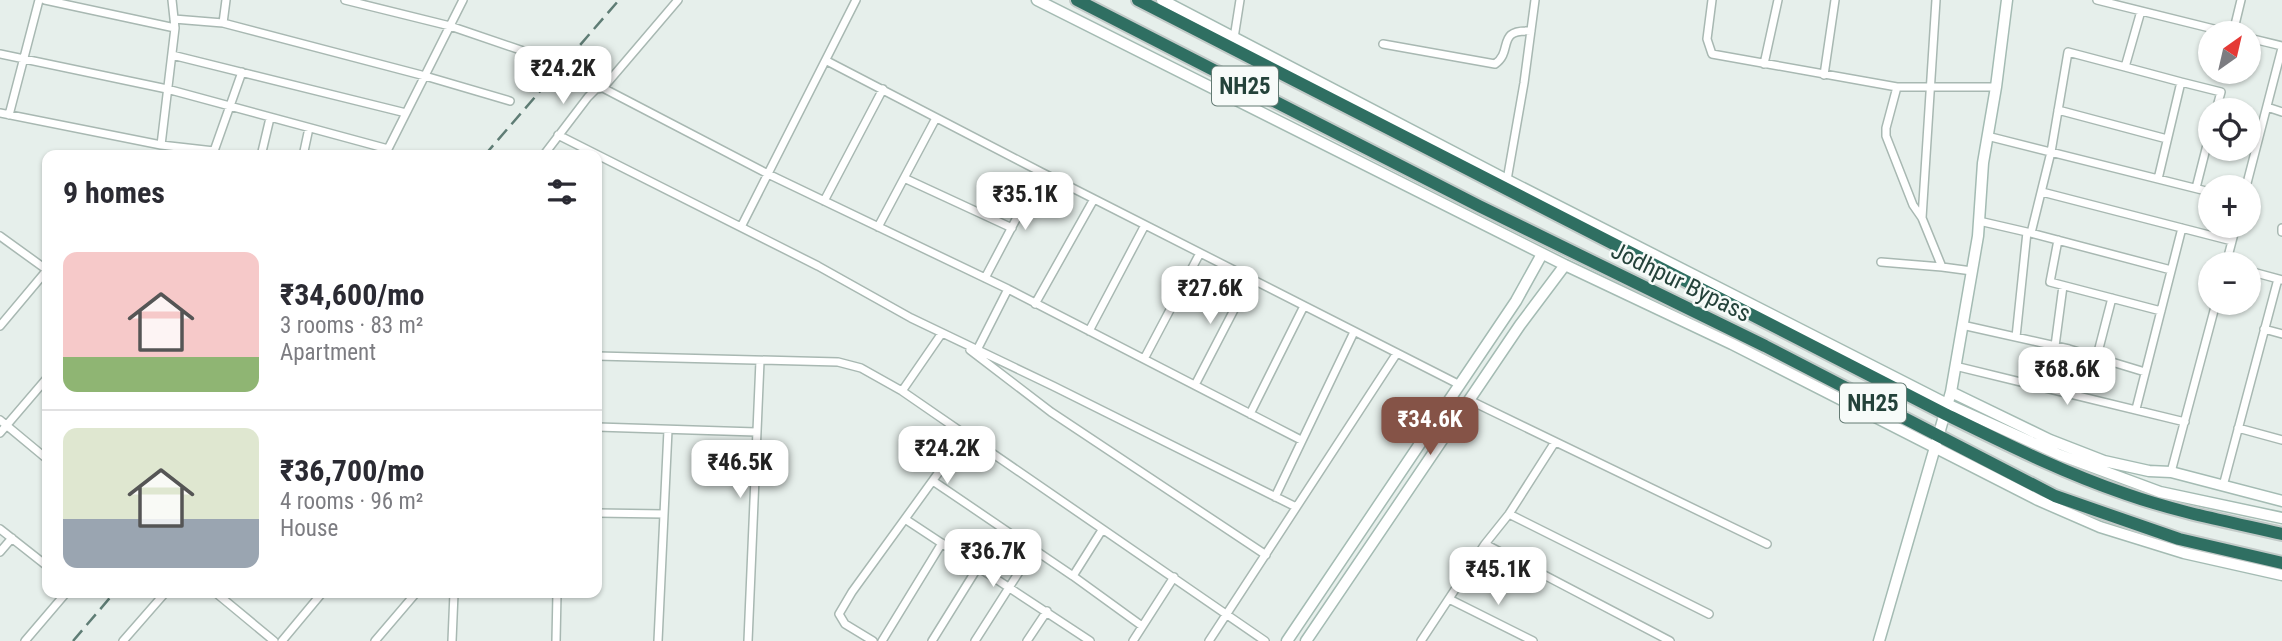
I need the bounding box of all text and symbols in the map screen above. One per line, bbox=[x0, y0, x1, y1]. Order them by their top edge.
north arrow bbox=[2198, 21, 2261, 84]
map controls bbox=[2198, 21, 2261, 315]
pin: ₹24.2K bbox=[506, 46, 620, 106]
text: ₹24.2K bbox=[530, 55, 596, 82]
road number: NH25 bbox=[1212, 66, 1278, 106]
button: locate bbox=[2198, 98, 2261, 161]
icon: filters bbox=[543, 173, 581, 211]
pin: ₹35.1K bbox=[968, 173, 1082, 232]
text: 9 homes bbox=[63, 175, 165, 210]
button: + bbox=[2198, 175, 2261, 238]
text: ₹35.1K bbox=[992, 181, 1058, 208]
street label: Jodhpur Bypass bbox=[1607, 236, 1755, 328]
button: − bbox=[2198, 252, 2261, 315]
pin: ₹27.6K bbox=[1153, 266, 1267, 326]
text: ₹27.6K bbox=[1177, 275, 1243, 302]
text: ₹34,600/mo bbox=[280, 277, 424, 312]
icon: home bbox=[119, 280, 203, 364]
text: 3 rooms · 83 m² bbox=[280, 312, 423, 339]
text: Apartment bbox=[280, 339, 376, 366]
pin: ₹68.6K bbox=[2010, 348, 2124, 407]
text: ₹68.6K bbox=[2034, 356, 2100, 383]
road number: NH25 bbox=[1840, 384, 1906, 422]
pin: ₹34.6K bbox=[1373, 398, 1487, 457]
text: ₹34.6K bbox=[1397, 406, 1463, 433]
pin: ₹24.2K bbox=[890, 426, 1004, 486]
text: ₹24.2K bbox=[914, 435, 980, 462]
pin: ₹46.5K bbox=[683, 440, 797, 500]
text: ₹46.5K bbox=[707, 449, 773, 476]
text: ₹36,700/mo bbox=[280, 453, 424, 488]
icon: home bbox=[119, 456, 203, 540]
text: 4 rooms · 96 m² bbox=[280, 488, 423, 515]
text: House bbox=[280, 515, 338, 542]
pin: ₹36.7K bbox=[936, 530, 1050, 589]
text: ₹36.7K bbox=[960, 538, 1026, 565]
pin: ₹45.1K bbox=[1441, 548, 1555, 607]
text: ₹45.1K bbox=[1465, 556, 1531, 583]

